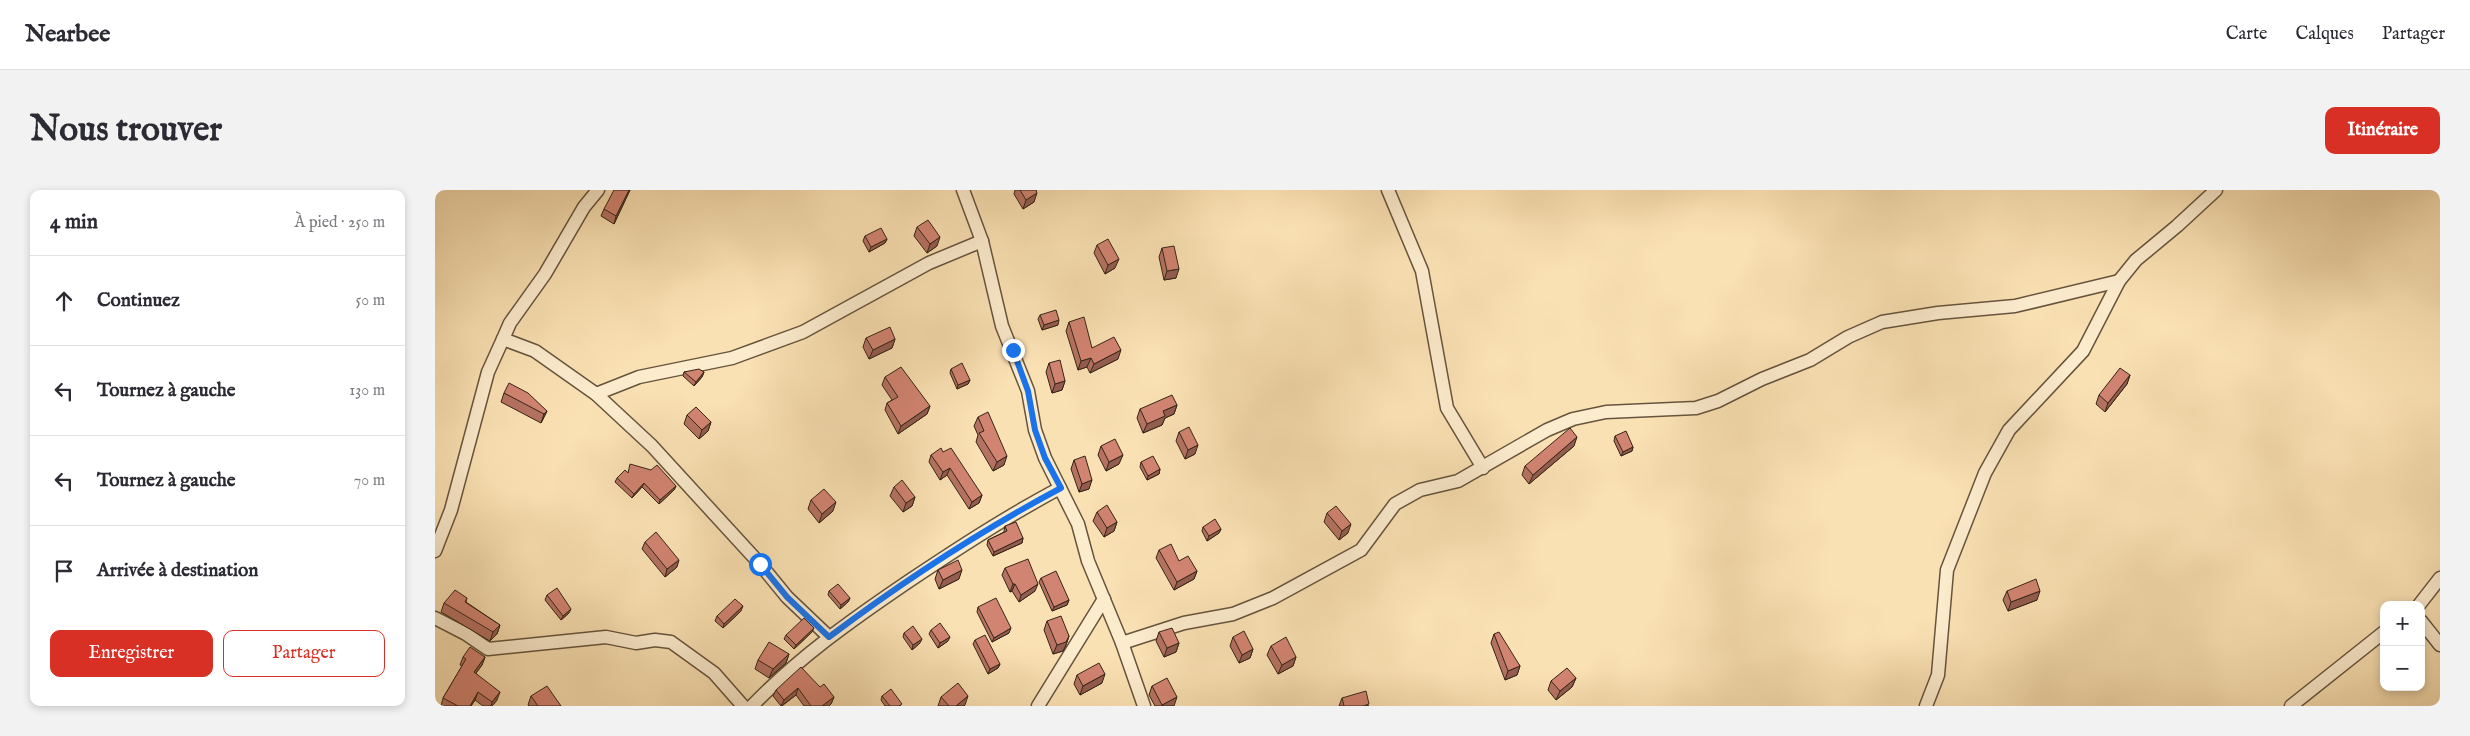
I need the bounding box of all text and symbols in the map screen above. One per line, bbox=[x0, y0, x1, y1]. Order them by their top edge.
text: Nearbee bbox=[25, 19, 110, 50]
text: Carte bbox=[2226, 23, 2267, 46]
text: Calques bbox=[2295, 23, 2354, 46]
text: Partager bbox=[2382, 23, 2445, 46]
button: Itinéraire bbox=[2325, 107, 2440, 154]
text: Nous trouver bbox=[30, 108, 222, 153]
text: 4 min bbox=[50, 209, 98, 236]
text: À pied · 250 m bbox=[295, 213, 385, 233]
icon: ahead bbox=[50, 287, 78, 315]
text: Continuez bbox=[97, 289, 180, 313]
text: 50 m bbox=[356, 291, 385, 311]
route end bbox=[1002, 339, 1025, 362]
icon: left bbox=[50, 377, 78, 405]
text: Tournez à gauche bbox=[97, 379, 236, 403]
text: 130 m bbox=[349, 381, 385, 401]
icon: left bbox=[50, 467, 78, 495]
text: Tournez à gauche bbox=[97, 469, 236, 493]
text: 70 m bbox=[354, 471, 385, 491]
route start bbox=[749, 553, 772, 576]
icon: arrive bbox=[50, 557, 78, 585]
text: Arrivée à destination bbox=[97, 559, 258, 583]
map controls bbox=[2380, 601, 2425, 691]
button: + bbox=[2380, 601, 2425, 646]
button: Enregistrer bbox=[50, 630, 213, 677]
button: Partager bbox=[223, 630, 385, 677]
button: − bbox=[2380, 646, 2425, 691]

